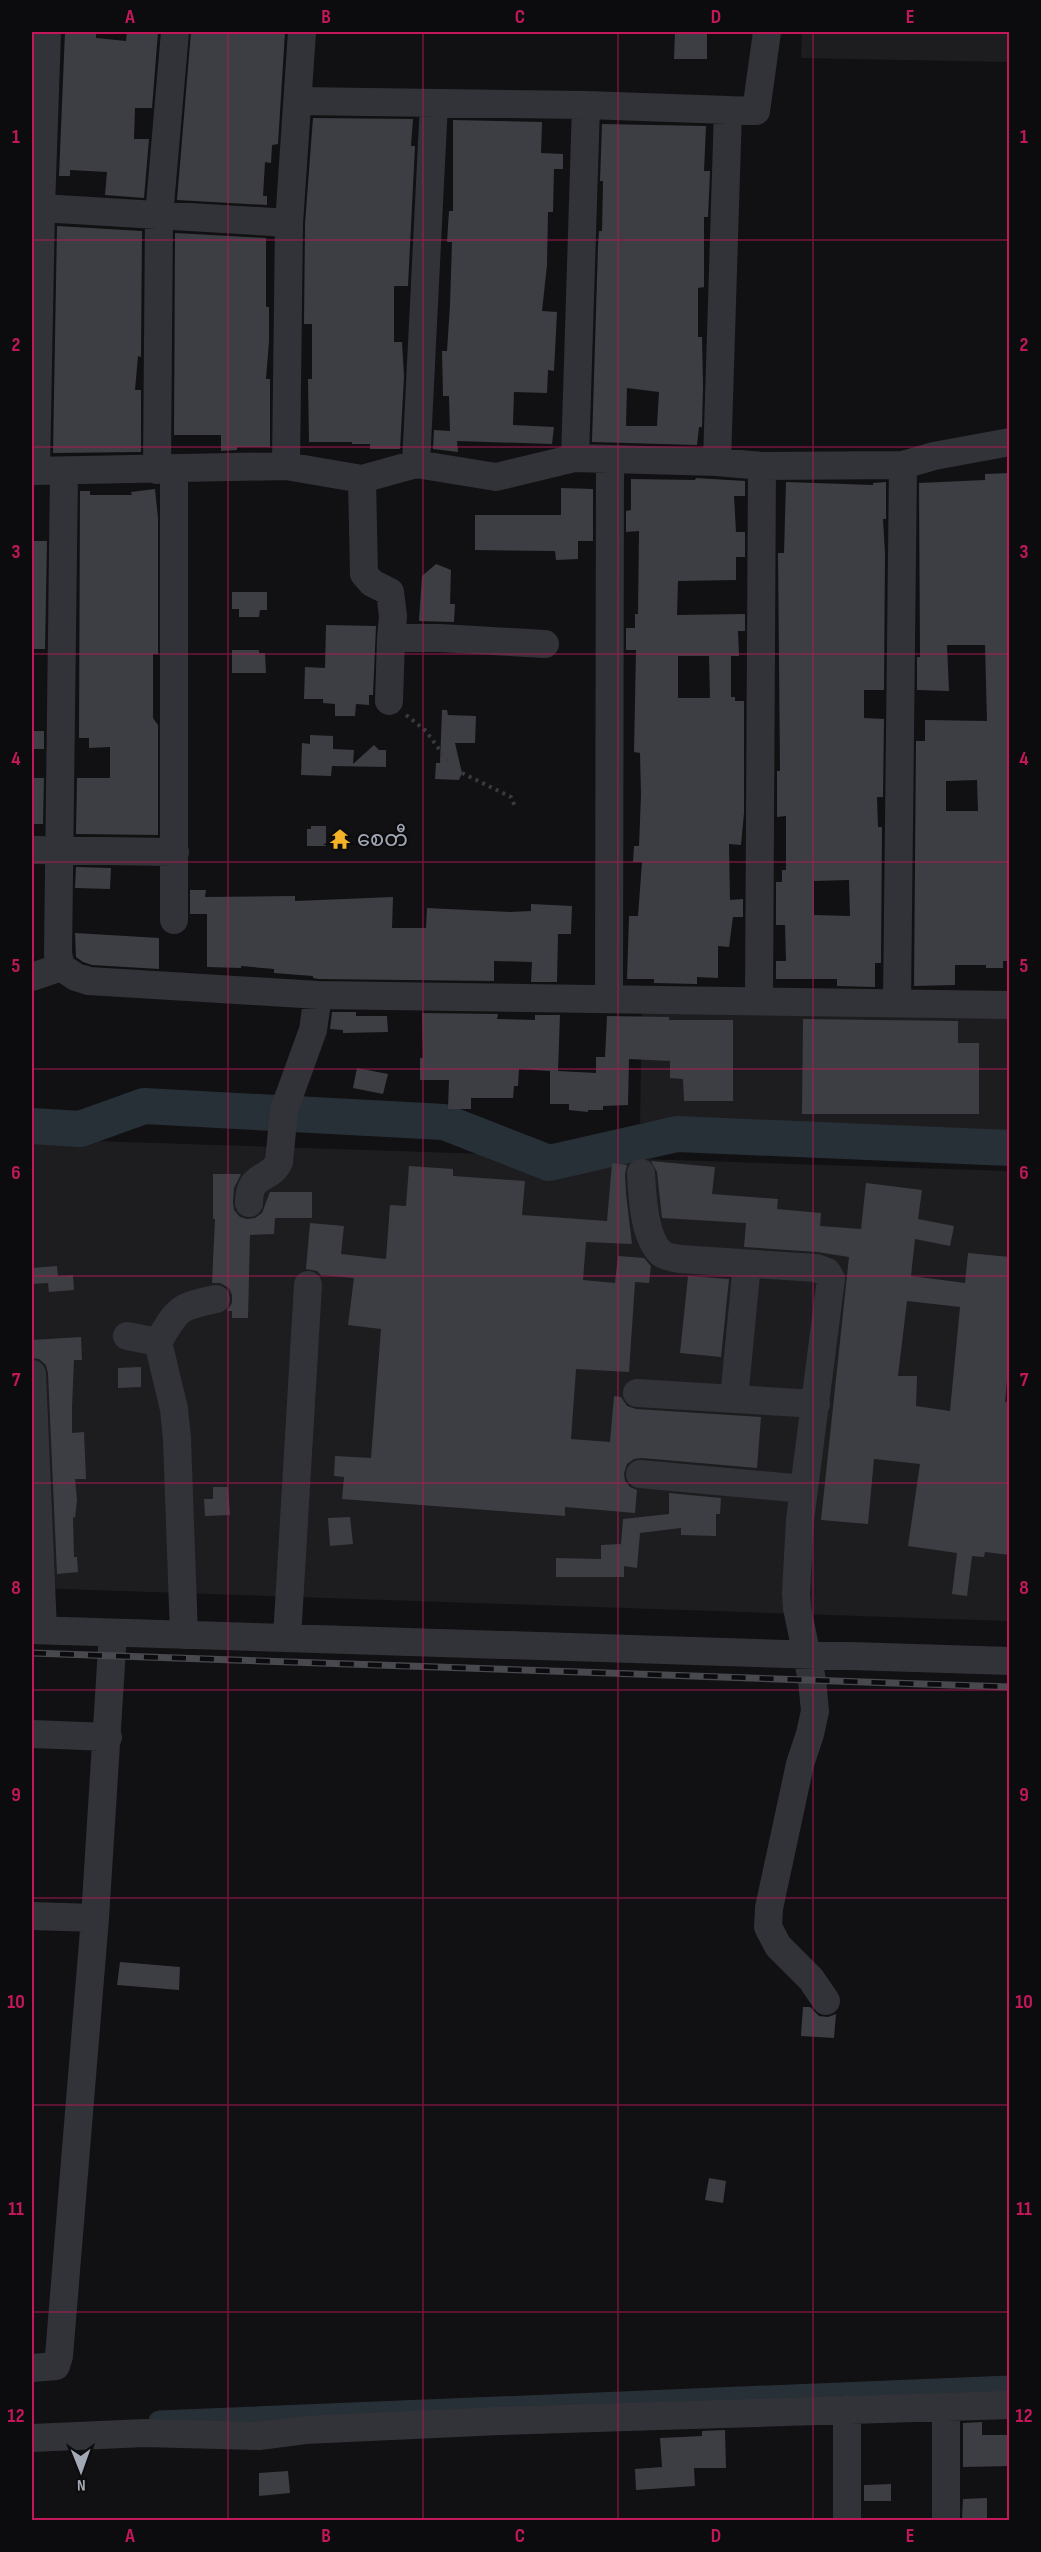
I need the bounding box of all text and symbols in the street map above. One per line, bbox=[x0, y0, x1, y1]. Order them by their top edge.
text: A bbox=[124, 5, 135, 29]
text: B bbox=[321, 5, 331, 29]
text: C bbox=[515, 5, 525, 29]
text: D bbox=[711, 5, 721, 29]
text: E bbox=[906, 5, 914, 29]
text: 1 bbox=[12, 125, 20, 149]
text: 1 bbox=[1020, 125, 1028, 149]
text: 2 bbox=[12, 333, 20, 357]
text: 2 bbox=[1020, 333, 1028, 357]
text: 3 bbox=[12, 540, 21, 564]
text: 3 bbox=[1020, 540, 1029, 564]
text: 4 bbox=[11, 747, 21, 771]
text: 4 bbox=[1019, 747, 1029, 771]
place label: စေတီ bbox=[357, 823, 408, 852]
temple icon: စေတီ bbox=[328, 827, 352, 851]
text: 5 bbox=[12, 954, 21, 978]
text: 5 bbox=[1020, 954, 1029, 978]
text: 6 bbox=[11, 1161, 21, 1185]
text: 6 bbox=[1019, 1161, 1029, 1185]
text: 7 bbox=[12, 1368, 21, 1392]
text: 7 bbox=[1020, 1368, 1029, 1392]
text: 8 bbox=[11, 1576, 21, 1600]
text: 8 bbox=[1019, 1576, 1029, 1600]
text: 9 bbox=[11, 1783, 21, 1807]
text: 9 bbox=[1019, 1783, 1029, 1807]
text: 10 bbox=[7, 1990, 25, 2014]
text: 10 bbox=[1015, 1990, 1033, 2014]
text: 11 bbox=[8, 2197, 24, 2221]
text: 11 bbox=[1016, 2197, 1032, 2221]
text: 12 bbox=[8, 2404, 24, 2428]
text: 12 bbox=[1016, 2404, 1032, 2428]
north arrow bbox=[51, 2441, 111, 2501]
text: N bbox=[77, 2475, 86, 2494]
text: A bbox=[124, 2524, 135, 2548]
text: B bbox=[321, 2524, 331, 2548]
text: C bbox=[515, 2524, 525, 2548]
text: D bbox=[711, 2524, 721, 2548]
text: E bbox=[906, 2524, 914, 2548]

